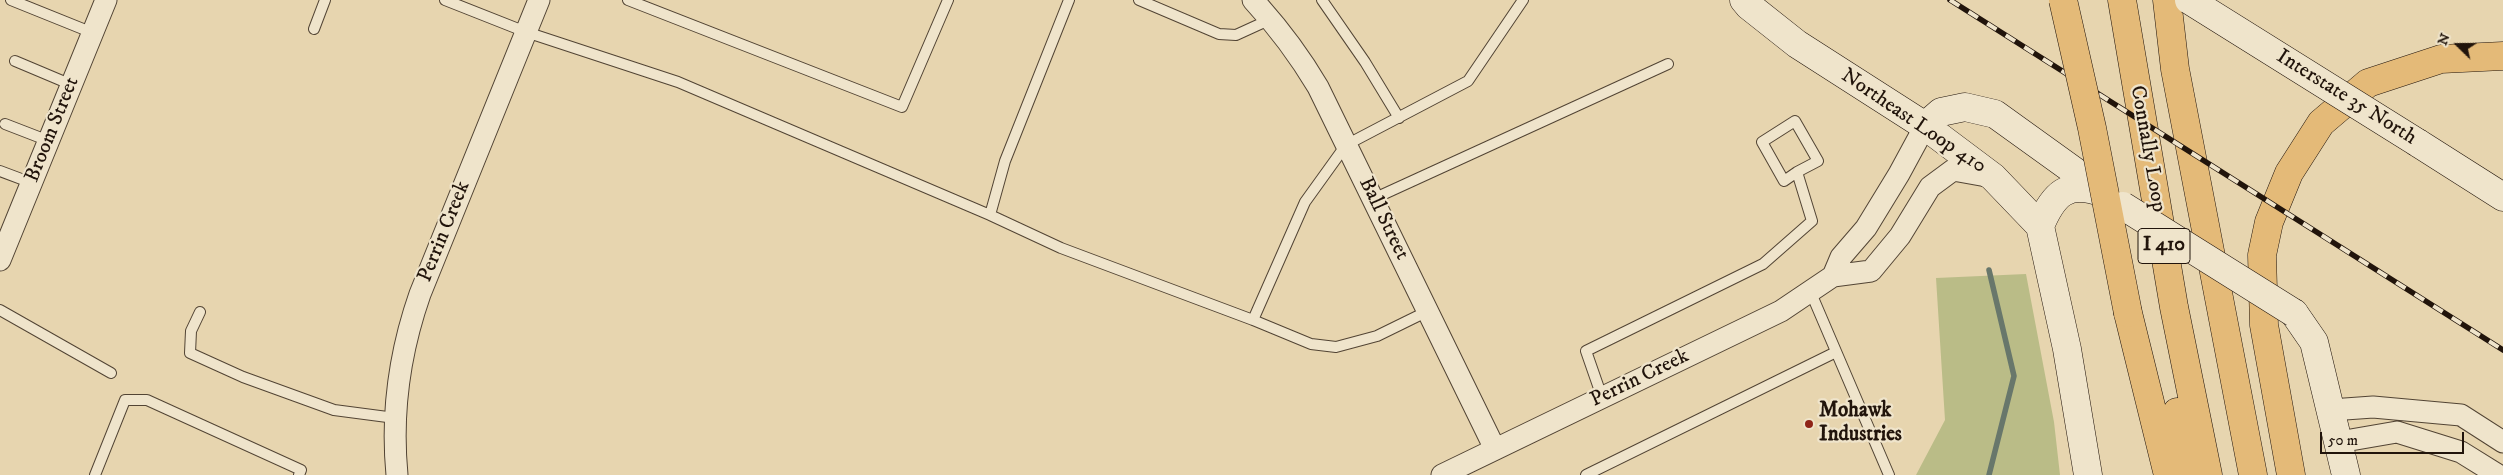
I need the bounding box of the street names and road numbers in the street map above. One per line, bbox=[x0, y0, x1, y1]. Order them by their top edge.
street label: Interstate 35 North bbox=[2271, 45, 2421, 151]
street label: Northeast Loop 410 bbox=[1836, 64, 1990, 180]
street label: Broom Street bbox=[20, 74, 86, 186]
street label: Connally Loop bbox=[2123, 84, 2171, 214]
street label: Ball Street bbox=[1352, 173, 1414, 265]
street label: Perrin Creek bbox=[413, 178, 477, 286]
road number: I 410 bbox=[2138, 228, 2190, 264]
street label: Perrin Creek bbox=[1587, 344, 1693, 414]

